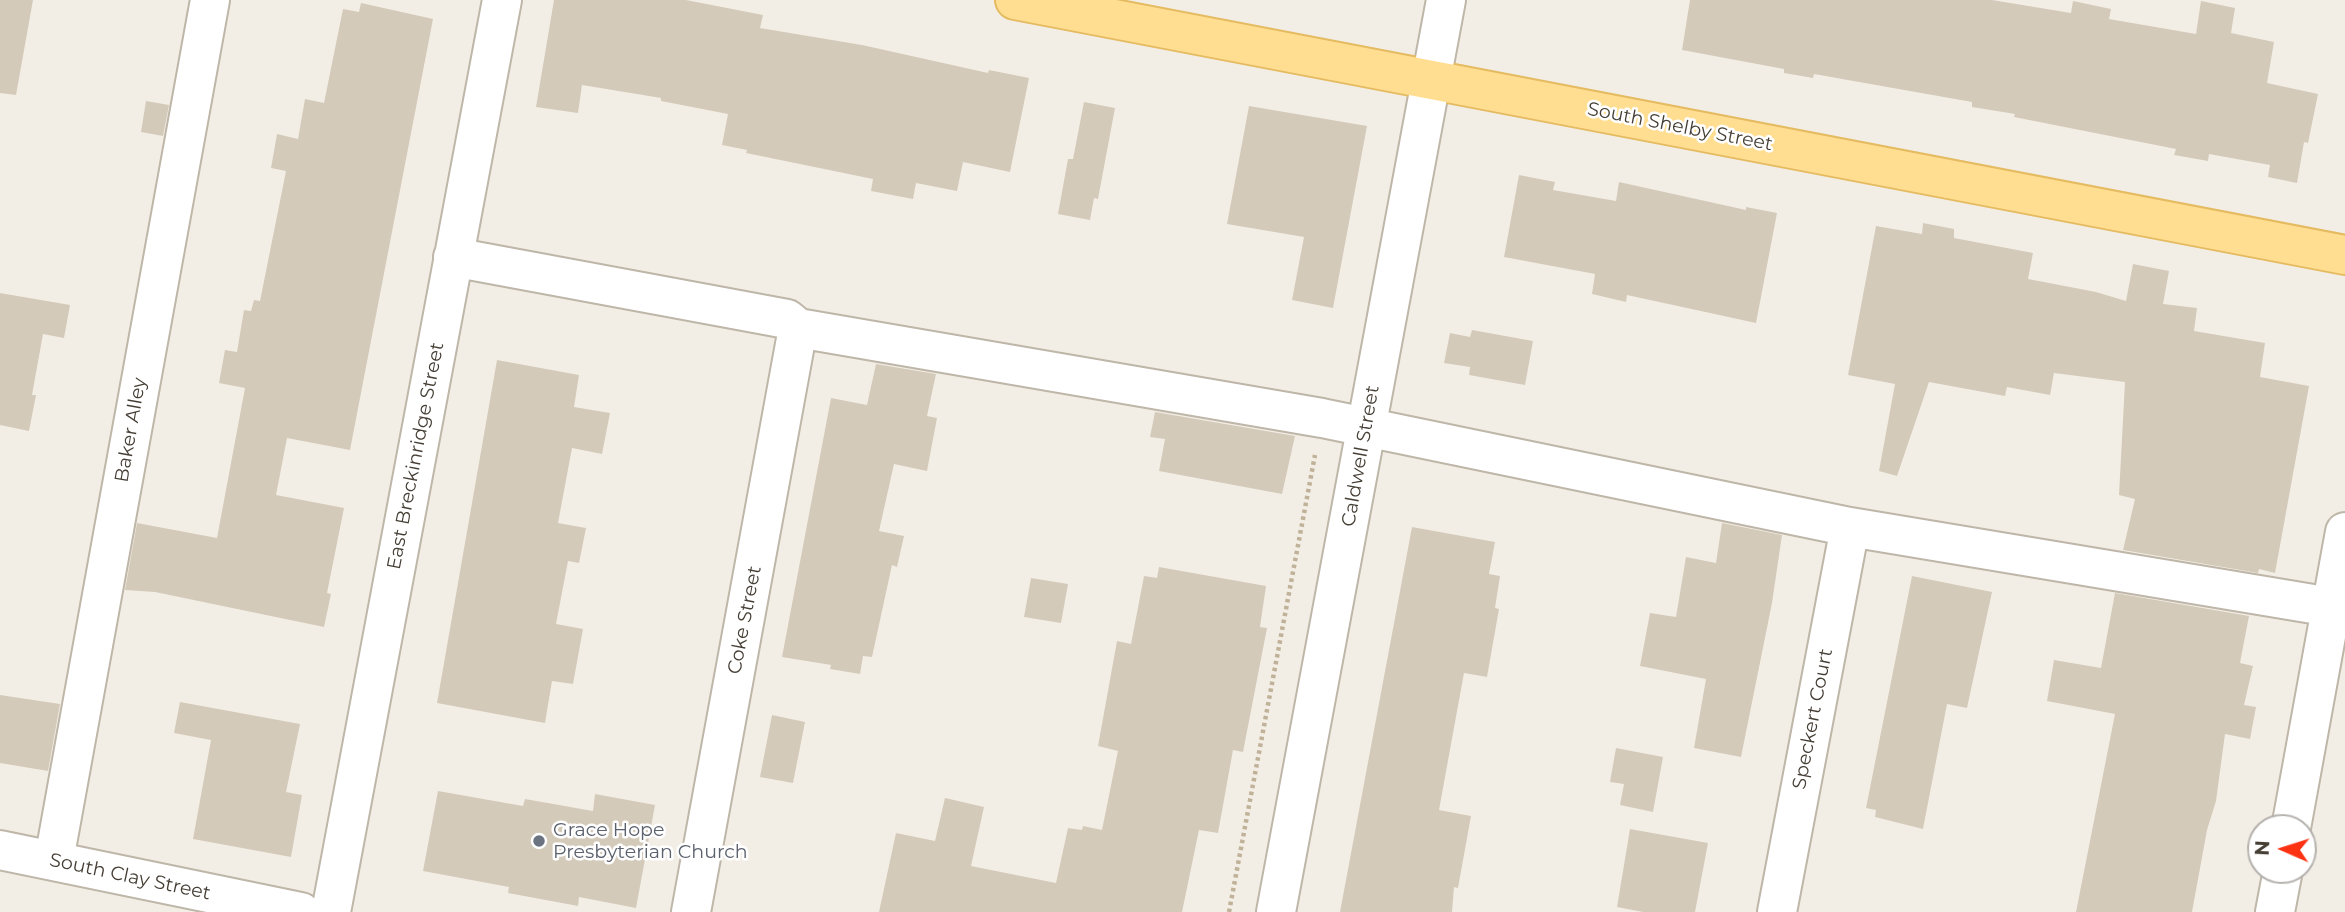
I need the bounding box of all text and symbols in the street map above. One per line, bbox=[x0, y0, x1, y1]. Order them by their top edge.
street label: South Shelby Street bbox=[1585, 98, 1775, 156]
street label: East Breckinridge Street bbox=[383, 340, 449, 572]
street label: Baker Alley bbox=[111, 376, 151, 484]
street label: Caldwell Street bbox=[1337, 384, 1385, 528]
street label: Coke Street bbox=[723, 564, 767, 676]
street label: Speckert Court bbox=[1788, 647, 1838, 791]
north arrow bbox=[2247, 814, 2317, 884]
place label: Grace Hope Presbyterian Church bbox=[553, 819, 748, 863]
marker: Grace Hope Presbyterian Church bbox=[531, 833, 547, 849]
text: N bbox=[2251, 840, 2274, 856]
street label: South Clay Street bbox=[47, 849, 213, 905]

